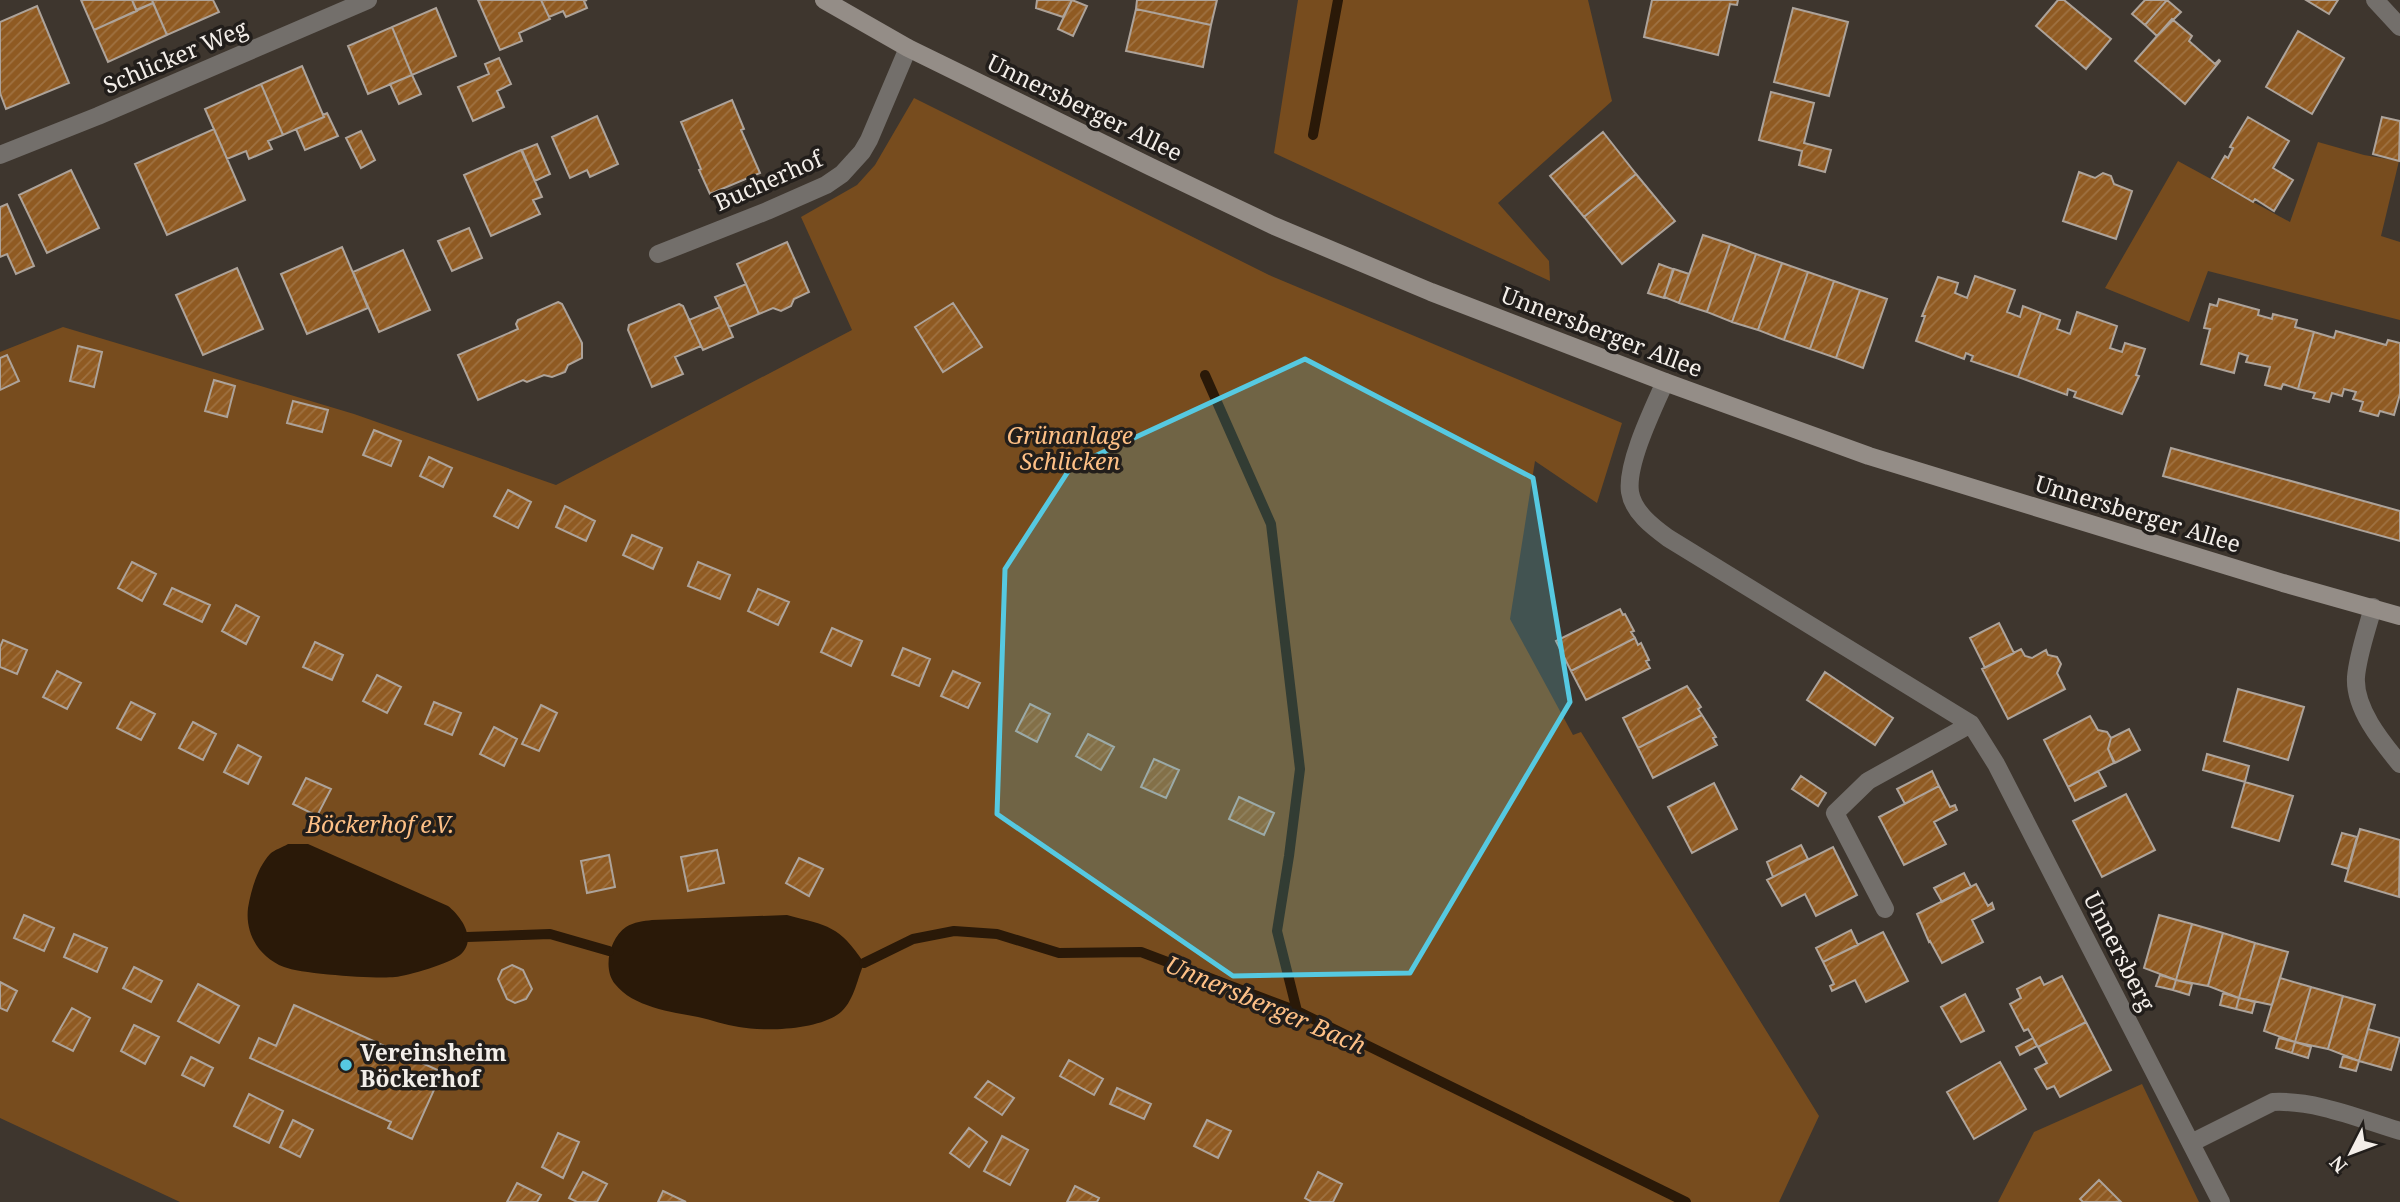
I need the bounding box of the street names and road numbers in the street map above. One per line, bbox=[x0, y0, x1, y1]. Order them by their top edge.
street label: Schlicker Weg bbox=[98, 11, 253, 101]
street label: Unnersberger Allee bbox=[982, 46, 1188, 168]
street label: Bucherhof bbox=[709, 141, 829, 218]
street label: Unnersberger Allee bbox=[1497, 278, 1707, 384]
street label: Unnersberger Allee bbox=[2031, 466, 2245, 560]
street label: Unnersberg bbox=[2076, 886, 2164, 1016]

